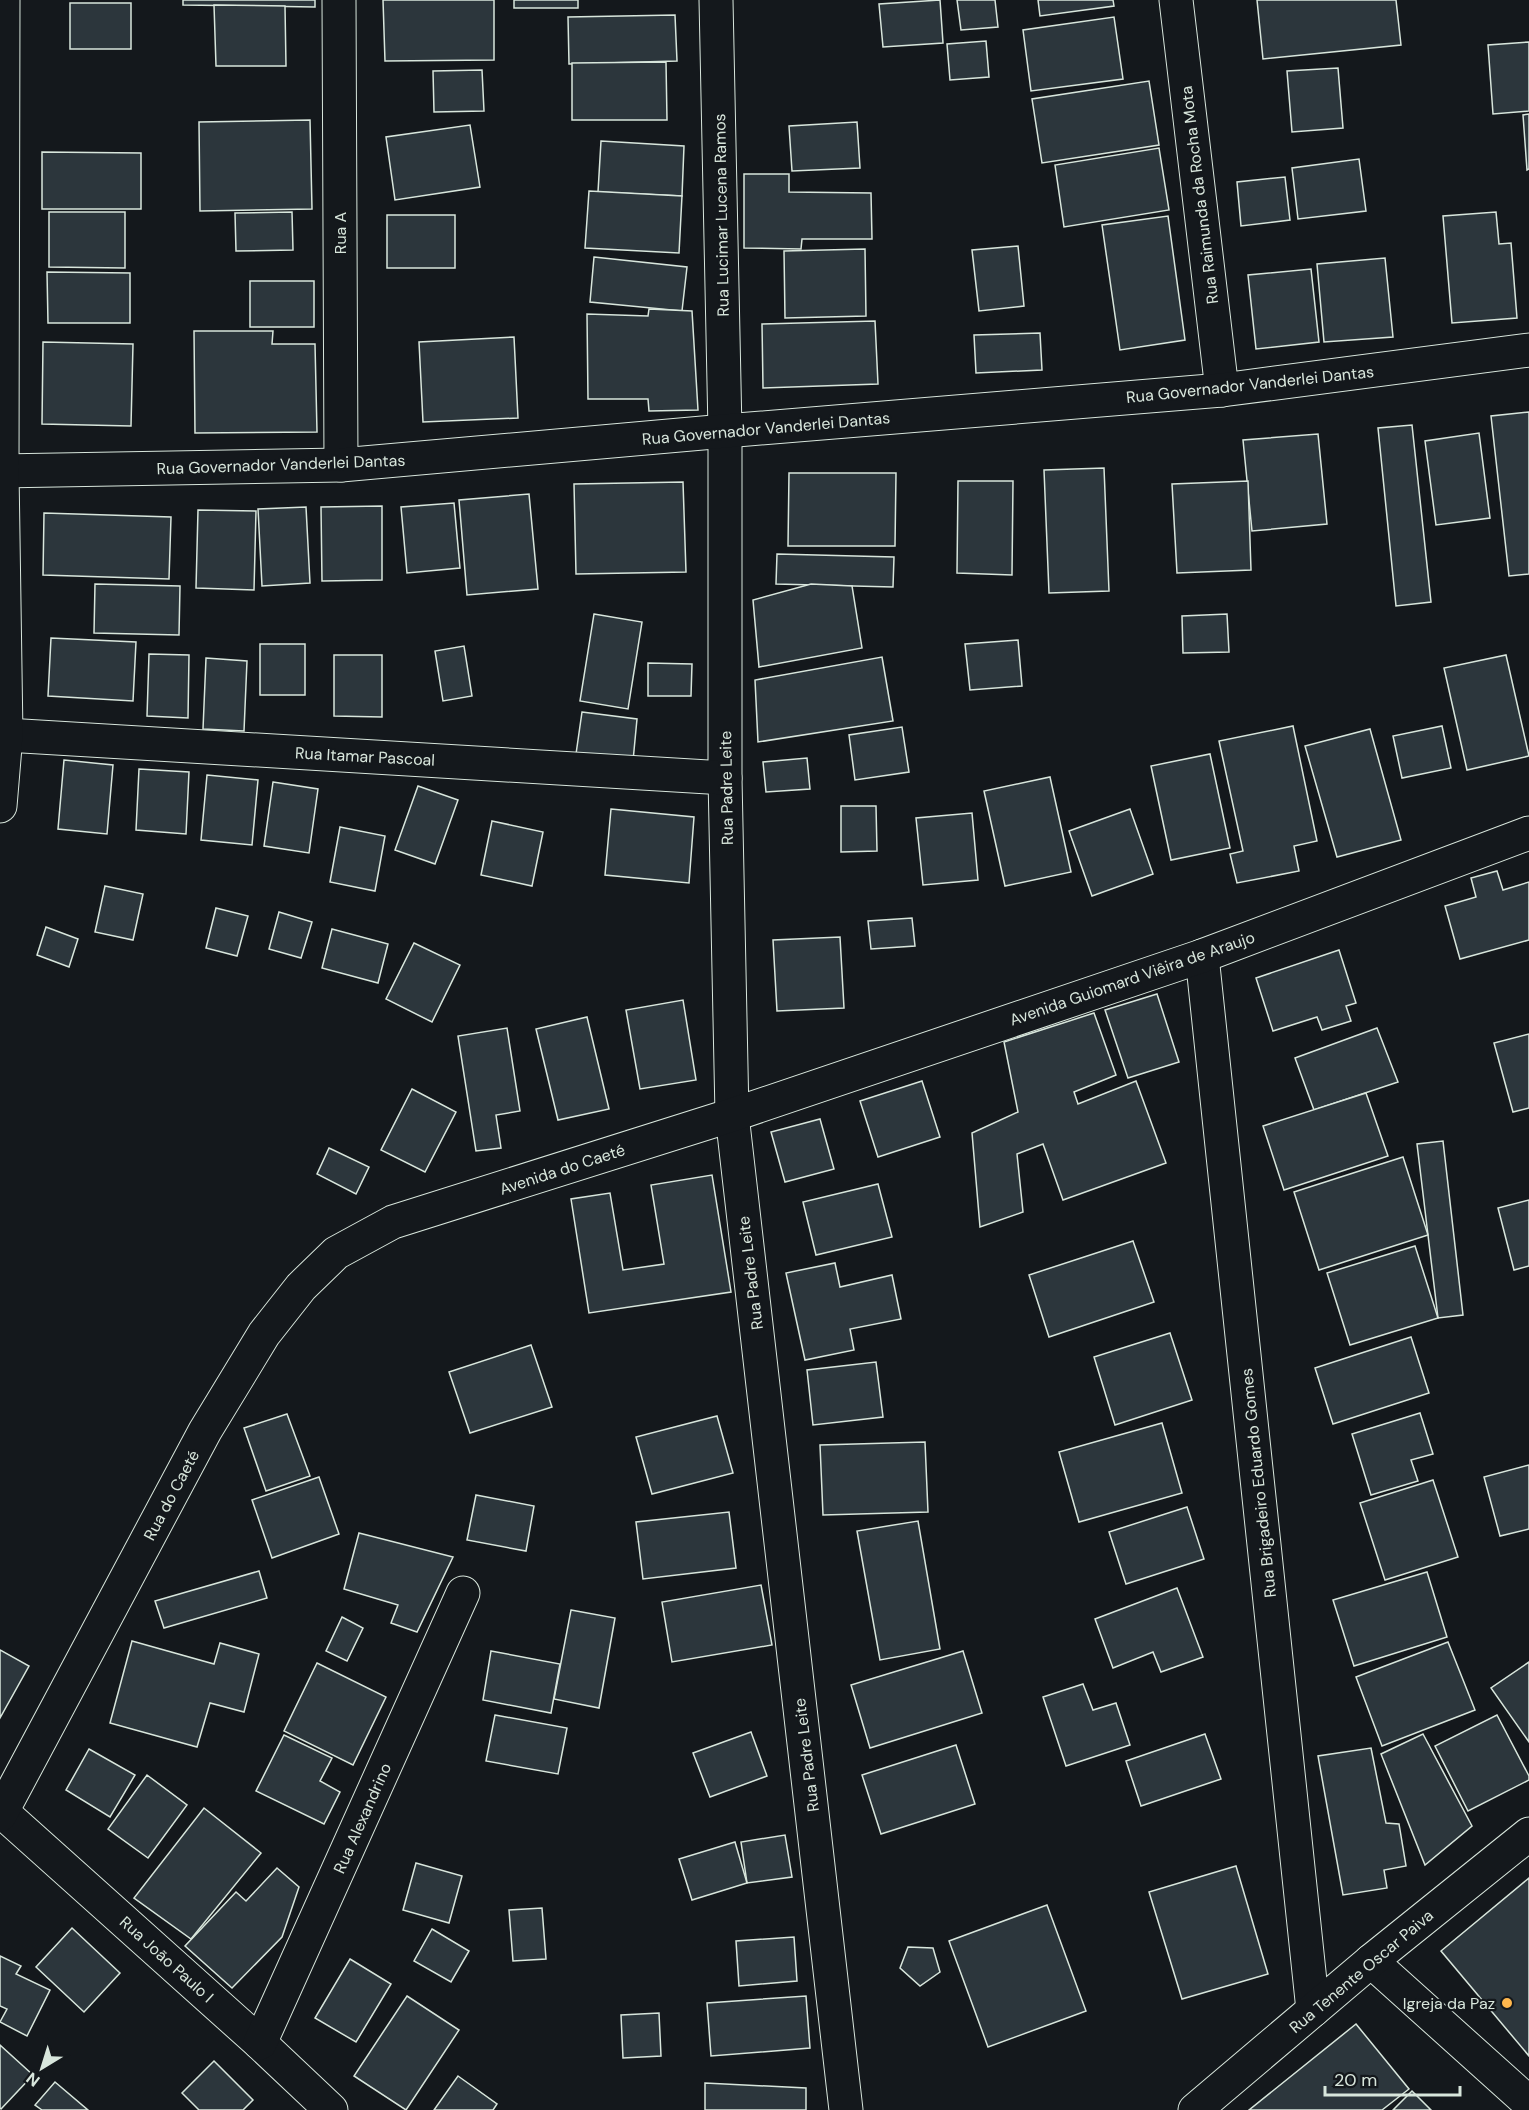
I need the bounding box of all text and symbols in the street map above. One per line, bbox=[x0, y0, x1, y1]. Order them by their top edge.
street label: Rua Raimunda da Rocha Mota bbox=[1176, 85, 1223, 305]
street label: Rua Lucimar Lucena Ramos bbox=[709, 113, 734, 317]
street label: Rua A bbox=[330, 212, 351, 254]
street label: Rua Governador Vanderlei Dantas bbox=[1125, 361, 1375, 408]
street label: Rua Governador Vanderlei Dantas bbox=[641, 407, 891, 450]
street label: Rua Governador Vanderlei Dantas bbox=[156, 450, 406, 479]
street label: Rua Padre Leite bbox=[715, 731, 738, 845]
street label: Rua Itamar Pascoal bbox=[294, 742, 435, 771]
street label: Avenida Guiomard Viêira de Araujo bbox=[1007, 927, 1258, 1030]
street label: Avenida do Caeté bbox=[497, 1139, 628, 1200]
street label: Rua Padre Leite bbox=[733, 1215, 768, 1331]
street label: Rua Brigadeiro Eduardo Gomes bbox=[1236, 1367, 1281, 1599]
street label: Rua do Caeté bbox=[139, 1446, 204, 1544]
street label: Rua Padre Leite bbox=[789, 1697, 824, 1813]
street label: Rua Alexandrino bbox=[329, 1760, 396, 1877]
street label: Rua Tenente Oscar Paiva bbox=[1285, 1905, 1438, 2038]
street label: Rua João Paulo I bbox=[115, 1912, 218, 2007]
place label: Igreja da Paz bbox=[1403, 1993, 1495, 2014]
marker: Igreja da Paz bbox=[1500, 1996, 1514, 2010]
north arrow bbox=[12, 2038, 72, 2098]
scale bar bbox=[1325, 2059, 1460, 2097]
text: N bbox=[22, 2068, 44, 2091]
text: 20 m bbox=[1334, 2068, 1377, 2092]

